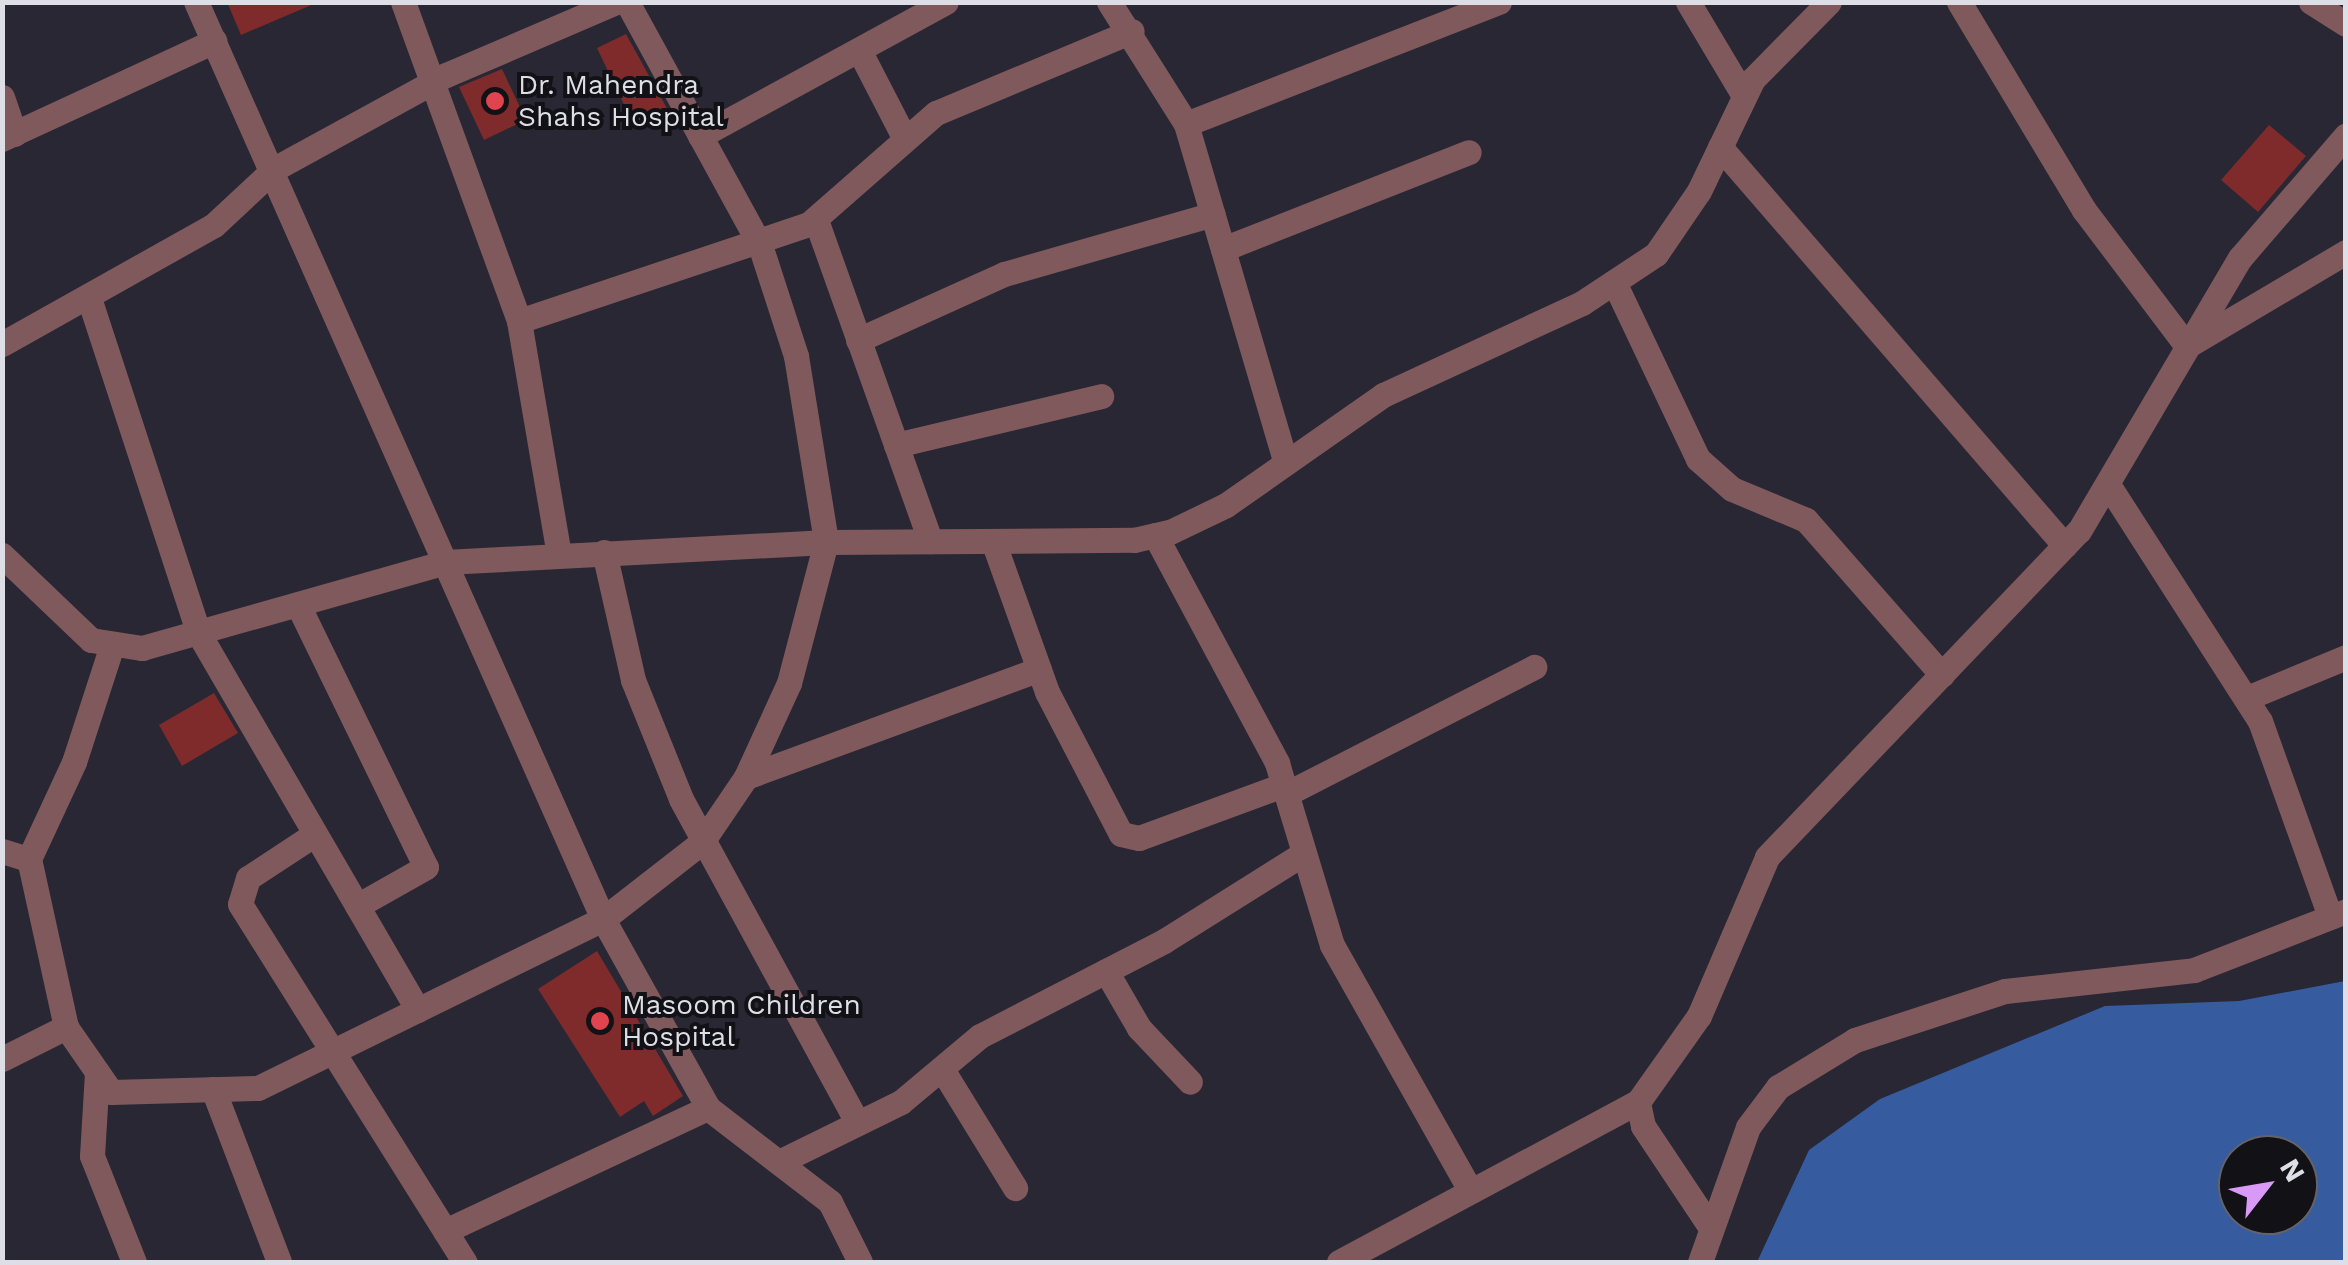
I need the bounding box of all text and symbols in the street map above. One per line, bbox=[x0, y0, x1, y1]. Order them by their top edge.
place label: Dr. Mahendra Shahs Hospital bbox=[518, 68, 724, 134]
marker: Dr. Mahendra Shahs Hospital bbox=[482, 88, 508, 114]
place label: Masoom Children Hospital bbox=[622, 988, 861, 1054]
marker: Masoom Children Hospital bbox=[587, 1008, 613, 1034]
north arrow bbox=[2218, 1135, 2318, 1235]
text: N bbox=[2273, 1153, 2312, 1188]

